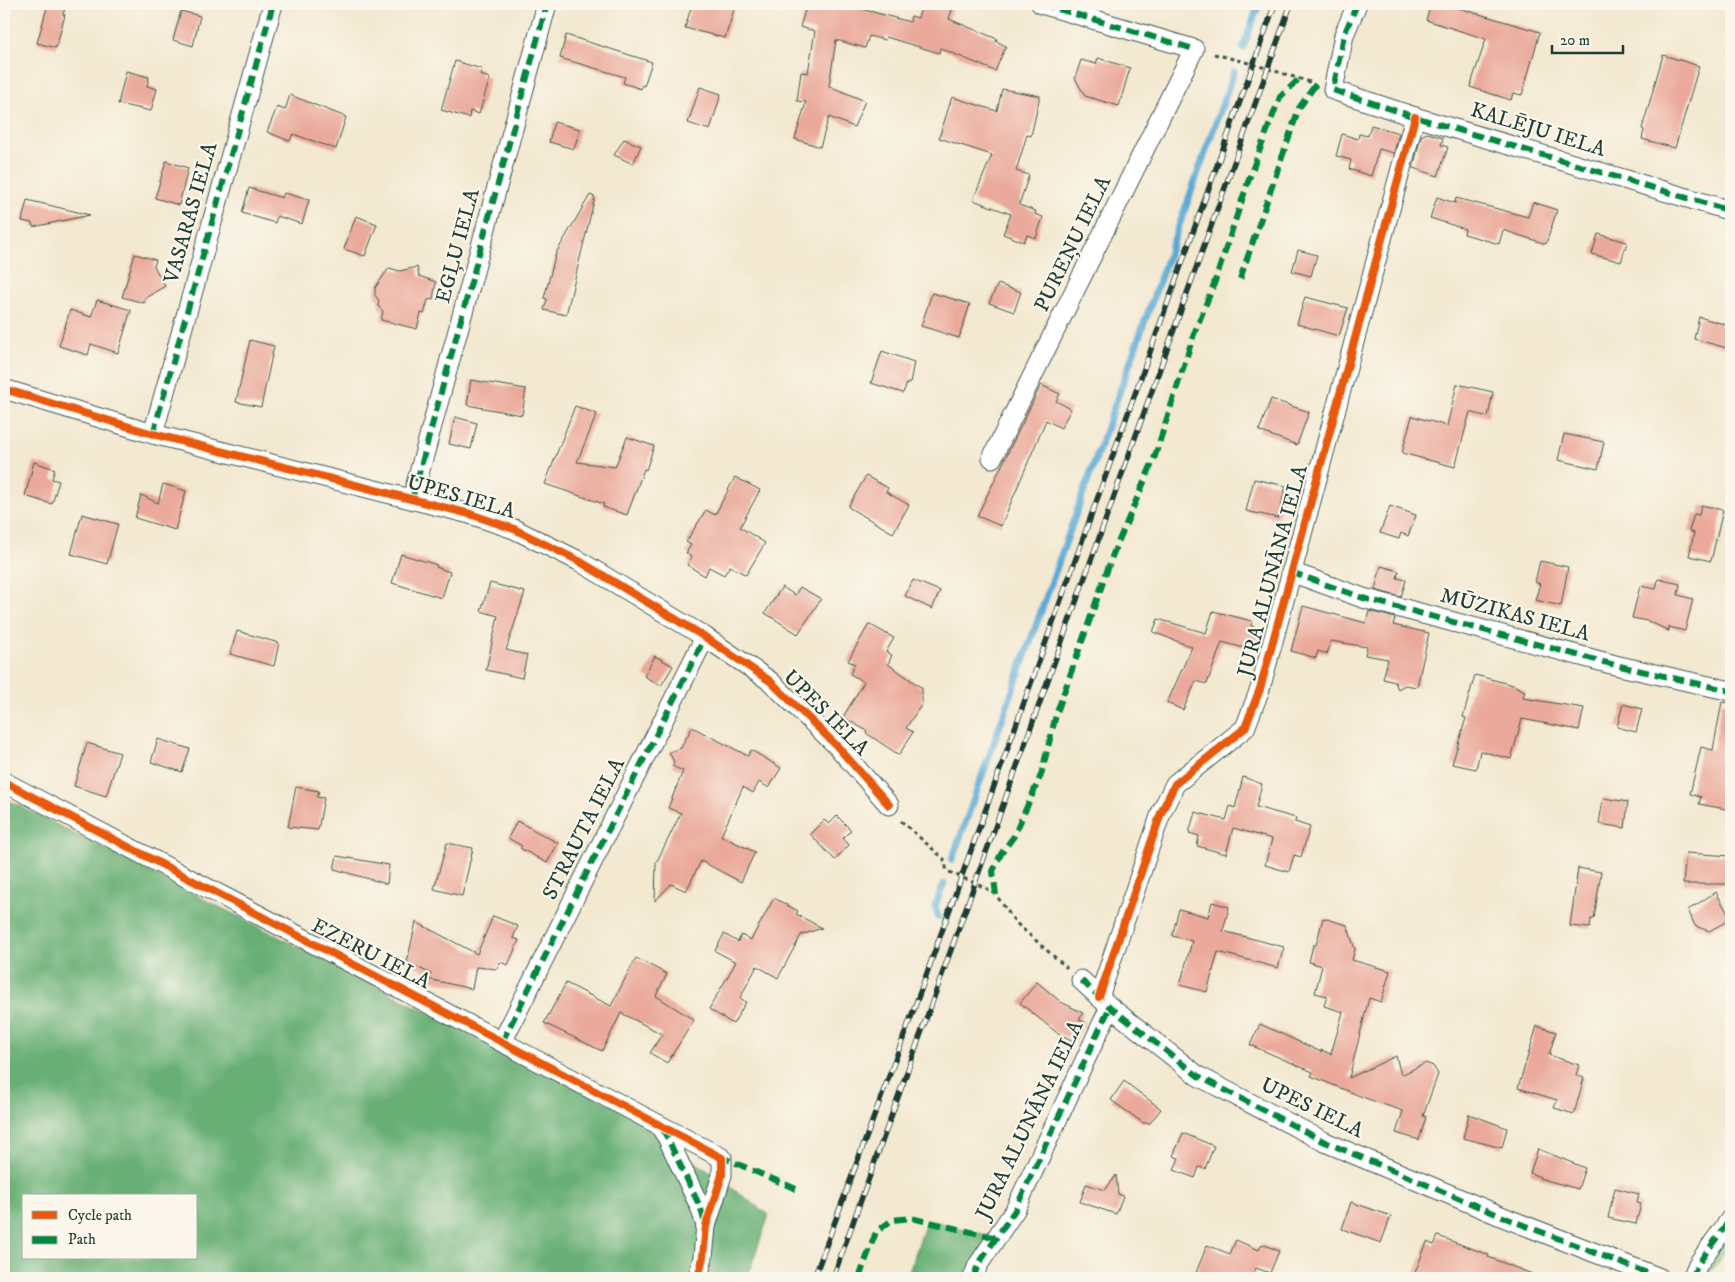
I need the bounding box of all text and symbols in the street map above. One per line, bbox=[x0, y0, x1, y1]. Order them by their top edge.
scale bar bbox=[1552, 22, 1624, 54]
text: 20 m bbox=[1560, 31, 1590, 50]
street label: KALĒJU IELA bbox=[1467, 96, 1609, 163]
street label: VASARAS IELA bbox=[158, 139, 224, 287]
street label: PUREŅU IELA bbox=[1029, 171, 1117, 316]
street label: EGĻU IELA bbox=[430, 185, 486, 306]
street label: JURA ALUNĀNA IELA bbox=[1231, 461, 1314, 682]
street label: UPES IELA bbox=[404, 469, 519, 525]
street label: MŪZIKAS IELA bbox=[1437, 582, 1593, 648]
street label: UPES IELA bbox=[777, 664, 875, 762]
street label: STRAUTA IELA bbox=[537, 753, 631, 904]
street label: EZERU IELA bbox=[307, 913, 435, 995]
street label: JURA ALUNĀNA IELA bbox=[969, 1015, 1090, 1226]
street label: UPES IELA bbox=[1256, 1072, 1368, 1144]
legend bbox=[22, 1194, 198, 1260]
text: Cycle path bbox=[68, 1206, 132, 1225]
text: Path bbox=[68, 1230, 96, 1249]

